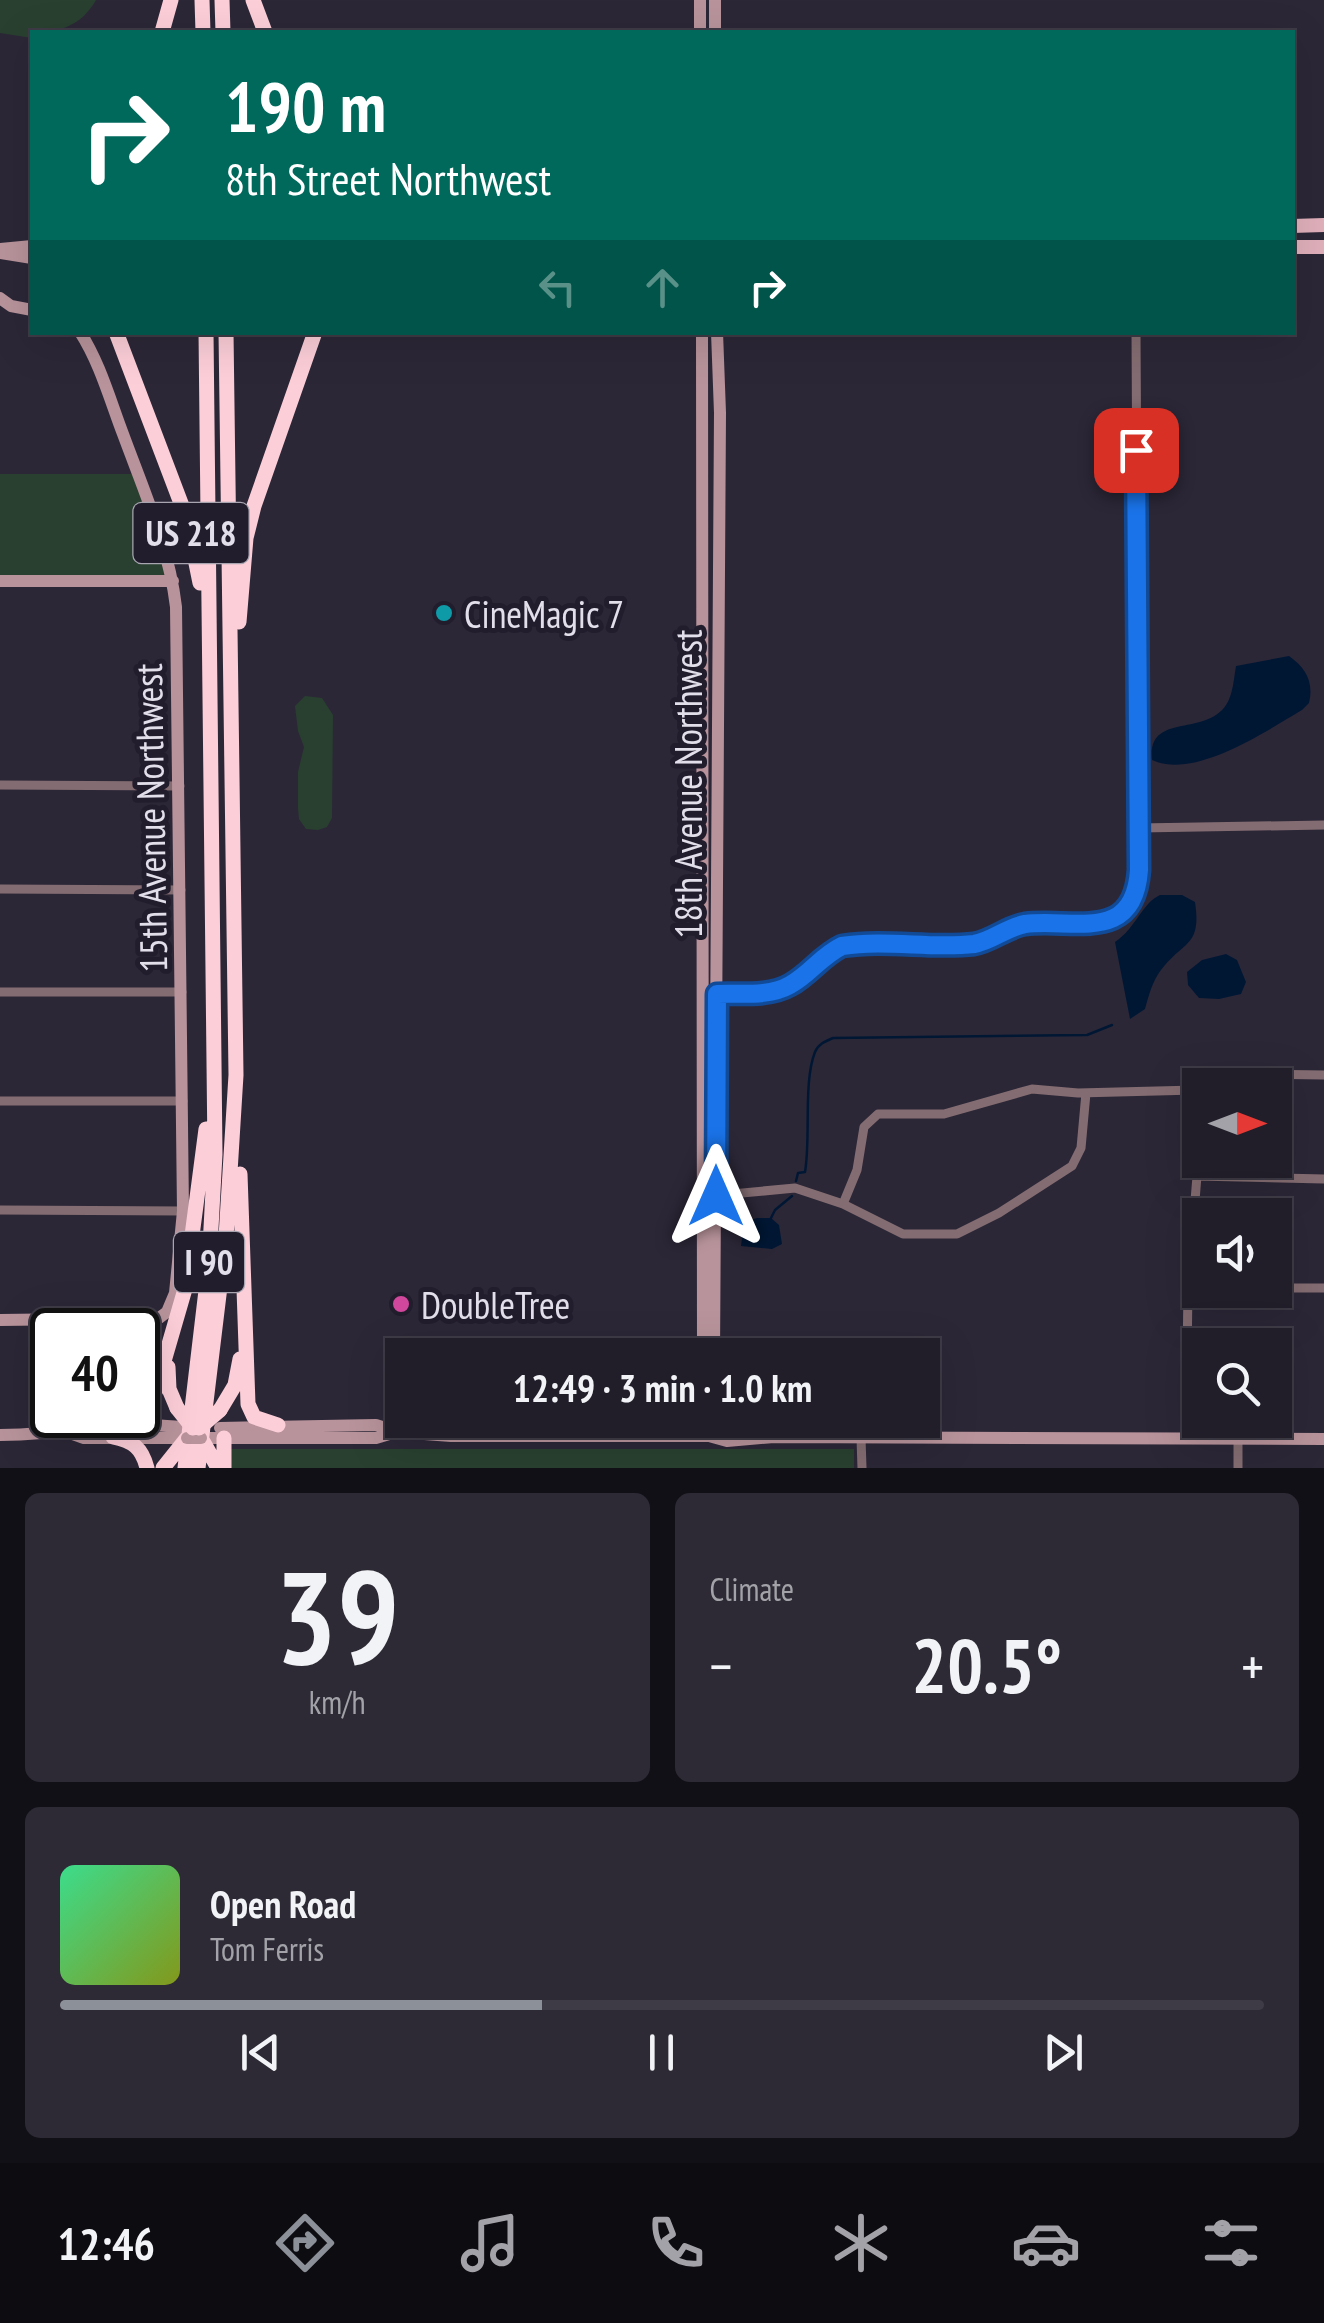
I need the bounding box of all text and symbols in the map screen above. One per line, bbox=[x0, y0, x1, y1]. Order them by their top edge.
text: 190 m bbox=[225, 61, 386, 151]
icon: right bbox=[60, 70, 190, 200]
text: 8th Street Northwest bbox=[225, 149, 551, 207]
icon: left bbox=[530, 260, 585, 315]
icon: ahead bbox=[635, 260, 690, 315]
icon: right bbox=[740, 260, 795, 315]
pin bbox=[1094, 408, 1179, 493]
icon: arrive bbox=[1109, 423, 1164, 478]
road number: US 218 bbox=[134, 503, 248, 563]
place label: CineMagic 7 bbox=[464, 589, 624, 638]
marker: CineMagic 7 bbox=[433, 602, 455, 624]
street label: 18th Avenue Northwest bbox=[663, 629, 712, 938]
street label: 15th Avenue Northwest bbox=[123, 663, 177, 973]
north arrow bbox=[1182, 1068, 1292, 1178]
map controls bbox=[1182, 1068, 1292, 1438]
position arrow bbox=[664, 1144, 768, 1248]
button: sound bbox=[1182, 1198, 1292, 1308]
road number: I 90 bbox=[174, 1232, 244, 1292]
place label: DoubleTree bbox=[421, 1280, 570, 1329]
marker: DoubleTree bbox=[390, 1293, 412, 1315]
speed limit sign: 40 bbox=[30, 1308, 160, 1438]
button: search bbox=[1182, 1328, 1292, 1438]
text: 12:49 · 3 min · 1.0 km bbox=[513, 1363, 812, 1412]
text: 39 bbox=[275, 1532, 399, 1700]
text: Climate bbox=[710, 1568, 794, 1610]
text: 20.5° bbox=[911, 1617, 1062, 1714]
text: − bbox=[710, 1630, 732, 1701]
text: + bbox=[1241, 1630, 1264, 1701]
text: km/h bbox=[309, 1681, 366, 1723]
text: Open Road bbox=[210, 1879, 356, 1928]
text: Tom Ferris bbox=[210, 1928, 324, 1970]
icon: previous bbox=[233, 2025, 288, 2080]
icon: pause bbox=[634, 2025, 689, 2080]
icon: next bbox=[1036, 2025, 1091, 2080]
icon: directions bbox=[270, 2208, 340, 2278]
icon: music bbox=[455, 2208, 525, 2278]
icon: phone bbox=[641, 2208, 711, 2278]
icon: climate bbox=[826, 2208, 896, 2278]
icon: car bbox=[1011, 2208, 1081, 2278]
icon: filters bbox=[1196, 2208, 1266, 2278]
text: 12:46 bbox=[58, 2214, 155, 2272]

